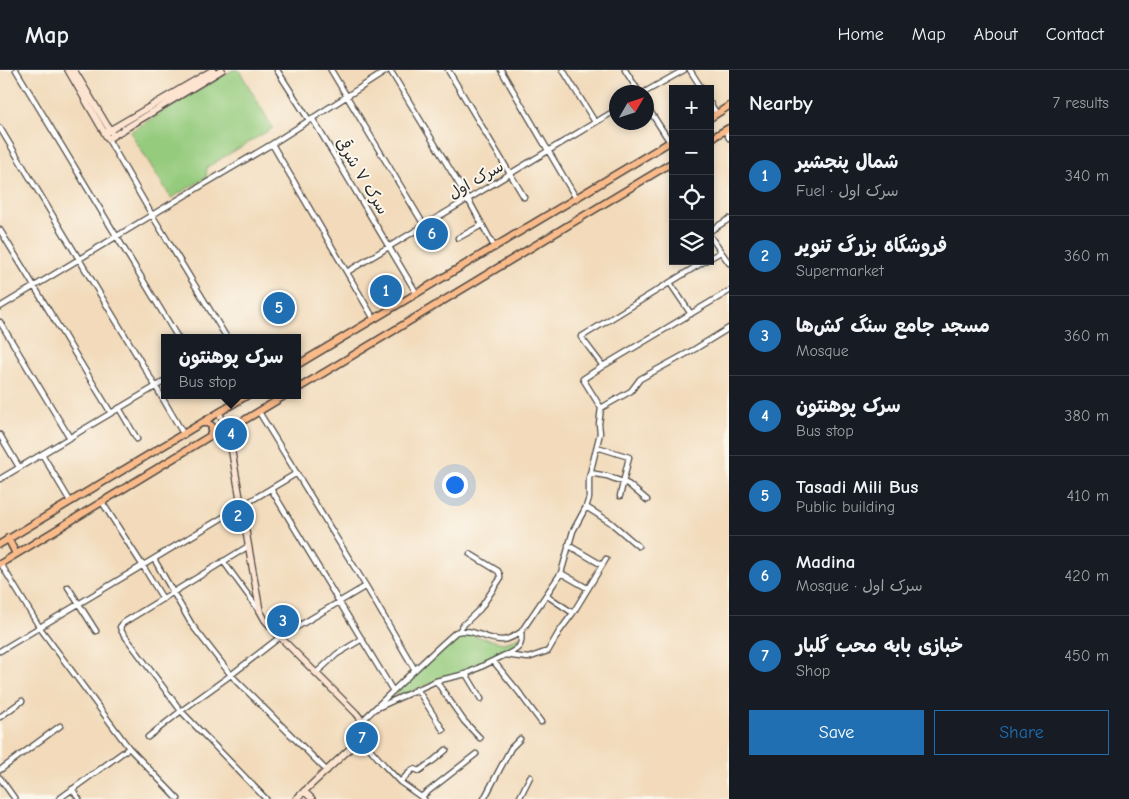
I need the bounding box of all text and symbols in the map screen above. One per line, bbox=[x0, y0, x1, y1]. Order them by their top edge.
text: Map bbox=[25, 21, 69, 49]
text: Home bbox=[837, 24, 884, 45]
text: Map bbox=[912, 24, 946, 45]
text: About bbox=[974, 24, 1018, 45]
text: Contact bbox=[1046, 24, 1104, 45]
north arrow bbox=[609, 85, 654, 130]
map controls bbox=[669, 85, 714, 265]
button: + bbox=[669, 85, 714, 130]
text: Nearby bbox=[749, 91, 813, 115]
text: 7 results bbox=[1052, 94, 1109, 112]
button: − bbox=[669, 130, 714, 175]
street label: سرک ۷ شرقی bbox=[332, 133, 394, 218]
text: شمال پنجشیر bbox=[796, 151, 898, 173]
street label: سرک‌ اول bbox=[445, 157, 507, 203]
text: 1 bbox=[762, 167, 768, 185]
text: 340 m bbox=[1065, 167, 1109, 185]
button: locate bbox=[669, 175, 714, 220]
text: Fuel · سرک‌ اول bbox=[796, 182, 899, 200]
pin: 6 bbox=[416, 215, 448, 253]
button: layers bbox=[669, 220, 714, 265]
text: فروشگاه بزرگ تنویر bbox=[796, 235, 947, 257]
text: 2 bbox=[761, 247, 769, 265]
text: 360 m bbox=[1064, 247, 1109, 265]
text: Supermarket bbox=[796, 262, 884, 280]
pin: 1 bbox=[370, 272, 402, 310]
pin: 5 bbox=[263, 289, 295, 327]
text: مسجد جامع سنگ کش‌ها bbox=[796, 315, 990, 337]
text: 3 bbox=[761, 327, 769, 345]
text: 360 m bbox=[1064, 327, 1109, 345]
popup bbox=[161, 334, 301, 399]
text: Mosque bbox=[796, 342, 849, 360]
text: سرک پوهنتون bbox=[179, 346, 283, 368]
text: Bus stop bbox=[179, 373, 236, 391]
text: سرک پوهنتون bbox=[796, 395, 901, 417]
text: 4 bbox=[761, 407, 769, 425]
text: 380 m bbox=[1064, 407, 1109, 425]
pin: 4 bbox=[215, 415, 247, 453]
text: Bus stop bbox=[796, 422, 854, 440]
your location bbox=[442, 472, 468, 498]
text: Tasadi Mili Bus bbox=[796, 476, 918, 498]
text: 5 bbox=[761, 487, 769, 505]
text: 410 m bbox=[1067, 487, 1109, 505]
pin: 2 bbox=[222, 497, 254, 535]
text: Public building bbox=[796, 498, 895, 516]
text: Madina bbox=[796, 551, 855, 573]
text: 6 bbox=[761, 567, 769, 585]
text: 420 m bbox=[1065, 567, 1109, 585]
text: Mosque · سرک‌ اول bbox=[796, 577, 923, 595]
pin: 3 bbox=[267, 602, 299, 640]
text: خبازی بابه محب گلبار bbox=[796, 635, 963, 657]
text: 7 bbox=[761, 647, 769, 665]
text: 450 m bbox=[1064, 647, 1109, 665]
text: Shop bbox=[796, 662, 830, 680]
button: Save bbox=[749, 710, 924, 755]
button: Share bbox=[934, 710, 1109, 755]
pin: 7 bbox=[346, 719, 378, 757]

